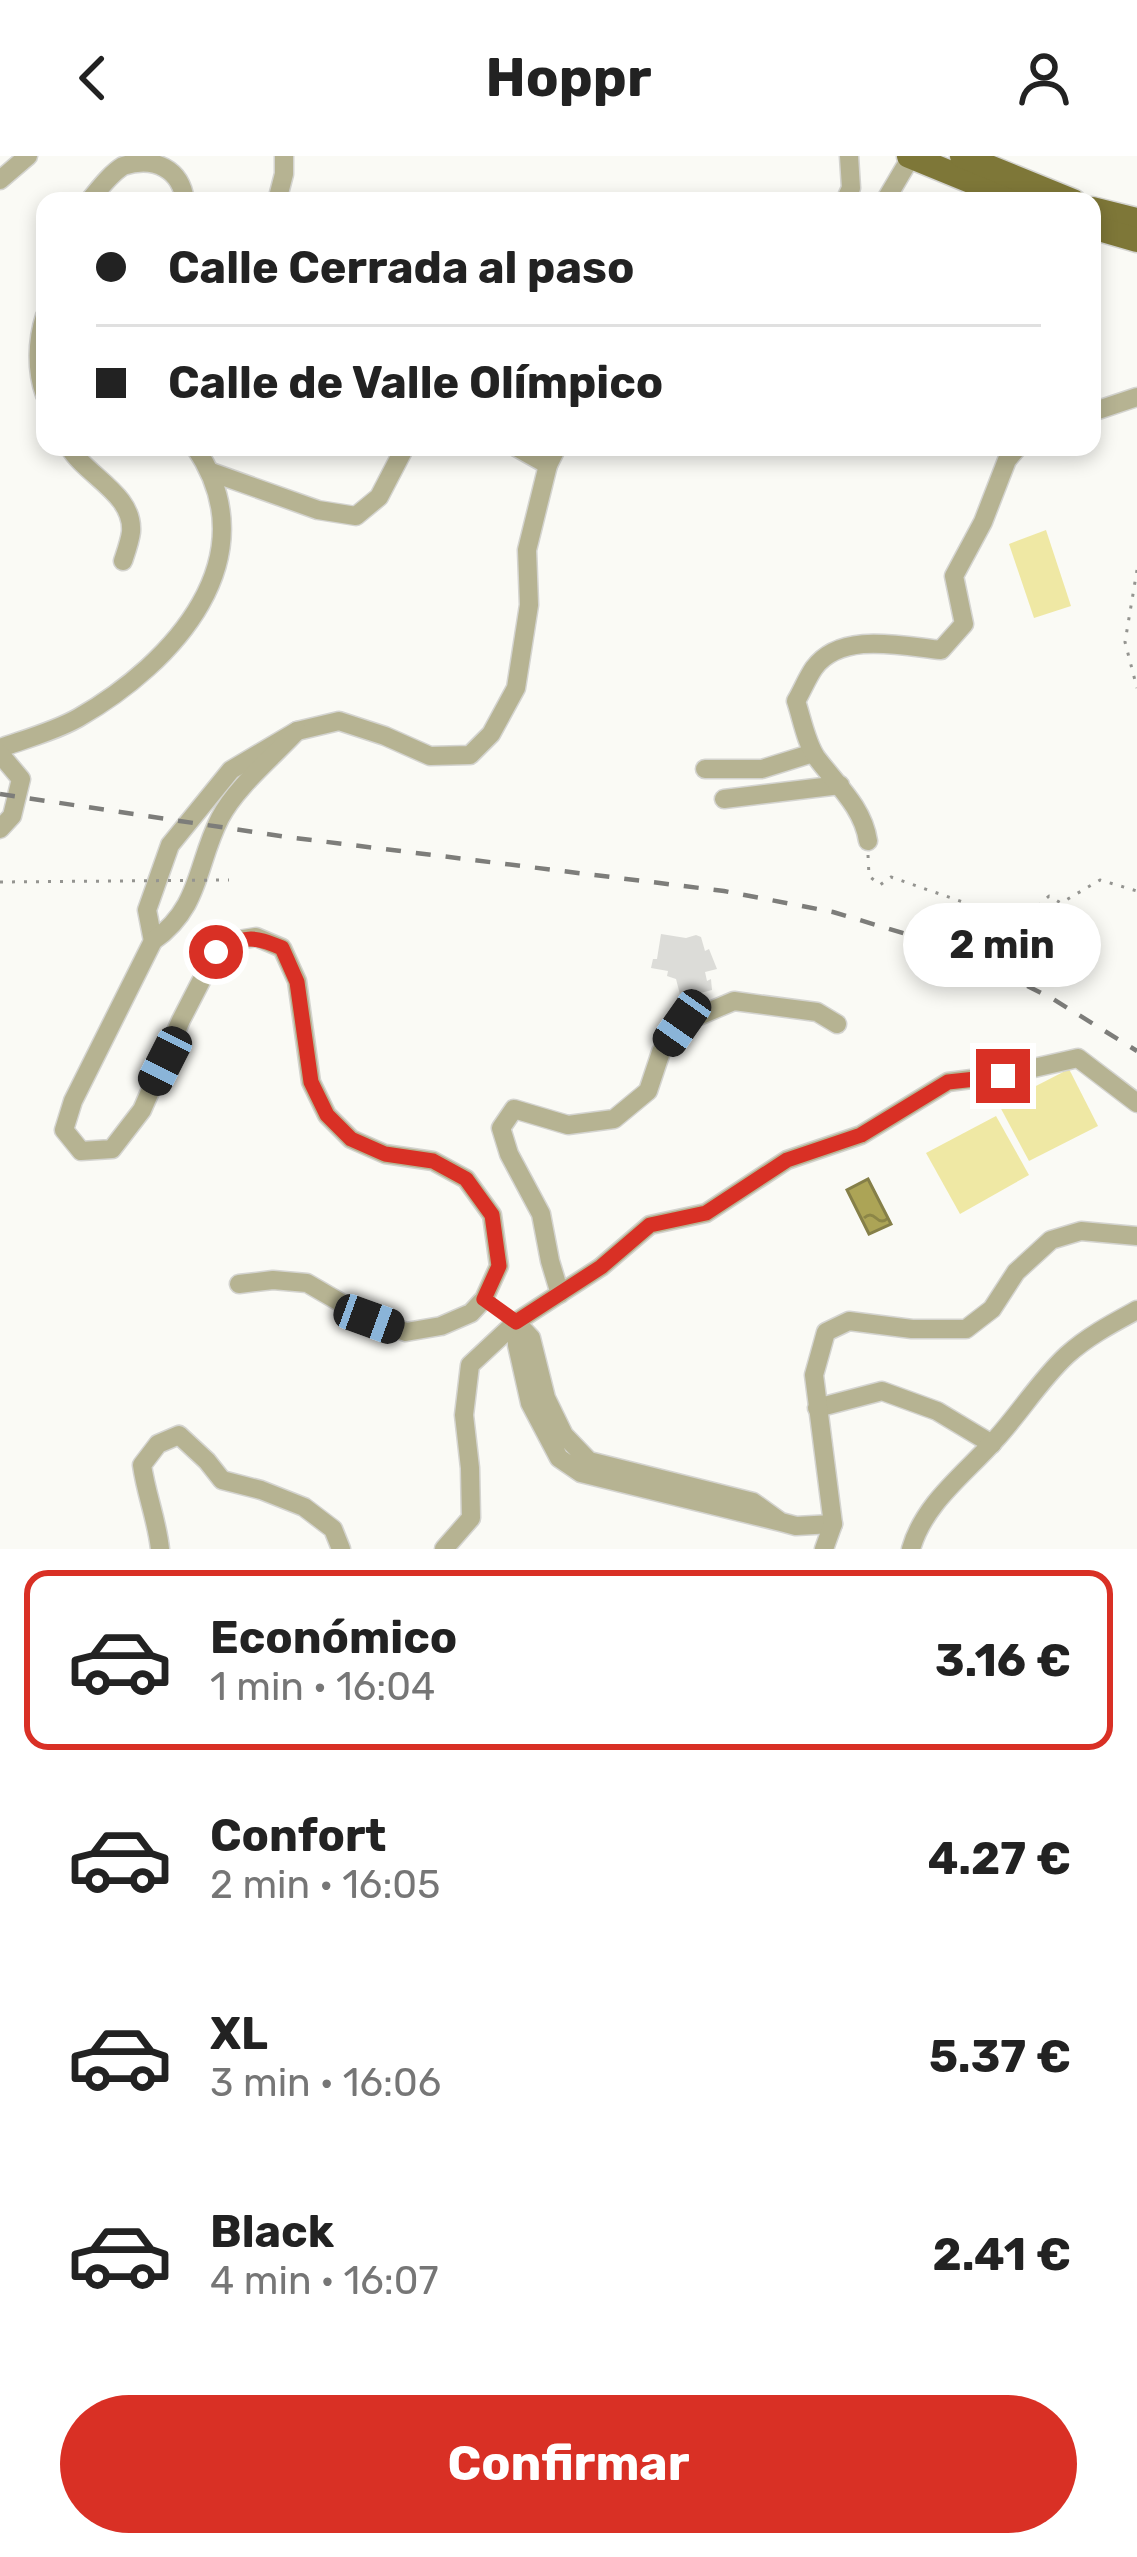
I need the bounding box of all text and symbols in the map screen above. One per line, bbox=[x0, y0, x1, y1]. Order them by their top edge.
icon: back bbox=[60, 45, 126, 111]
icon: person bbox=[1011, 45, 1077, 111]
text: Hoppr bbox=[486, 46, 651, 110]
text: Calle Cerrada al paso bbox=[168, 241, 634, 294]
text: Calle de Valle Olímpico bbox=[168, 356, 663, 409]
callout: 2 min bbox=[904, 902, 1102, 986]
text: 2 min bbox=[949, 922, 1055, 968]
route start bbox=[189, 925, 243, 979]
car bbox=[647, 983, 717, 1063]
car bbox=[133, 1021, 197, 1101]
route end bbox=[976, 1049, 1030, 1103]
car bbox=[329, 1290, 409, 1348]
icon: car bbox=[66, 1606, 174, 1714]
text: Económico bbox=[210, 1611, 457, 1664]
text: 3.16 € bbox=[935, 1634, 1071, 1687]
text: 1 min · 16:04 bbox=[210, 1664, 435, 1710]
icon: car bbox=[66, 1804, 174, 1912]
text: Confort bbox=[210, 1809, 386, 1862]
text: 4.27 € bbox=[928, 1832, 1071, 1885]
text: 2 min · 16:05 bbox=[210, 1862, 440, 1908]
icon: car bbox=[66, 2002, 174, 2110]
text: XL bbox=[210, 2007, 268, 2060]
text: 5.37 € bbox=[929, 2030, 1071, 2083]
text: 3 min · 16:06 bbox=[210, 2060, 441, 2106]
icon: car bbox=[66, 2200, 174, 2308]
text: Black bbox=[210, 2205, 334, 2258]
text: 2.41 € bbox=[932, 2228, 1071, 2281]
text: 4 min · 16:07 bbox=[210, 2258, 438, 2304]
button: Confirmar bbox=[60, 2395, 1077, 2533]

